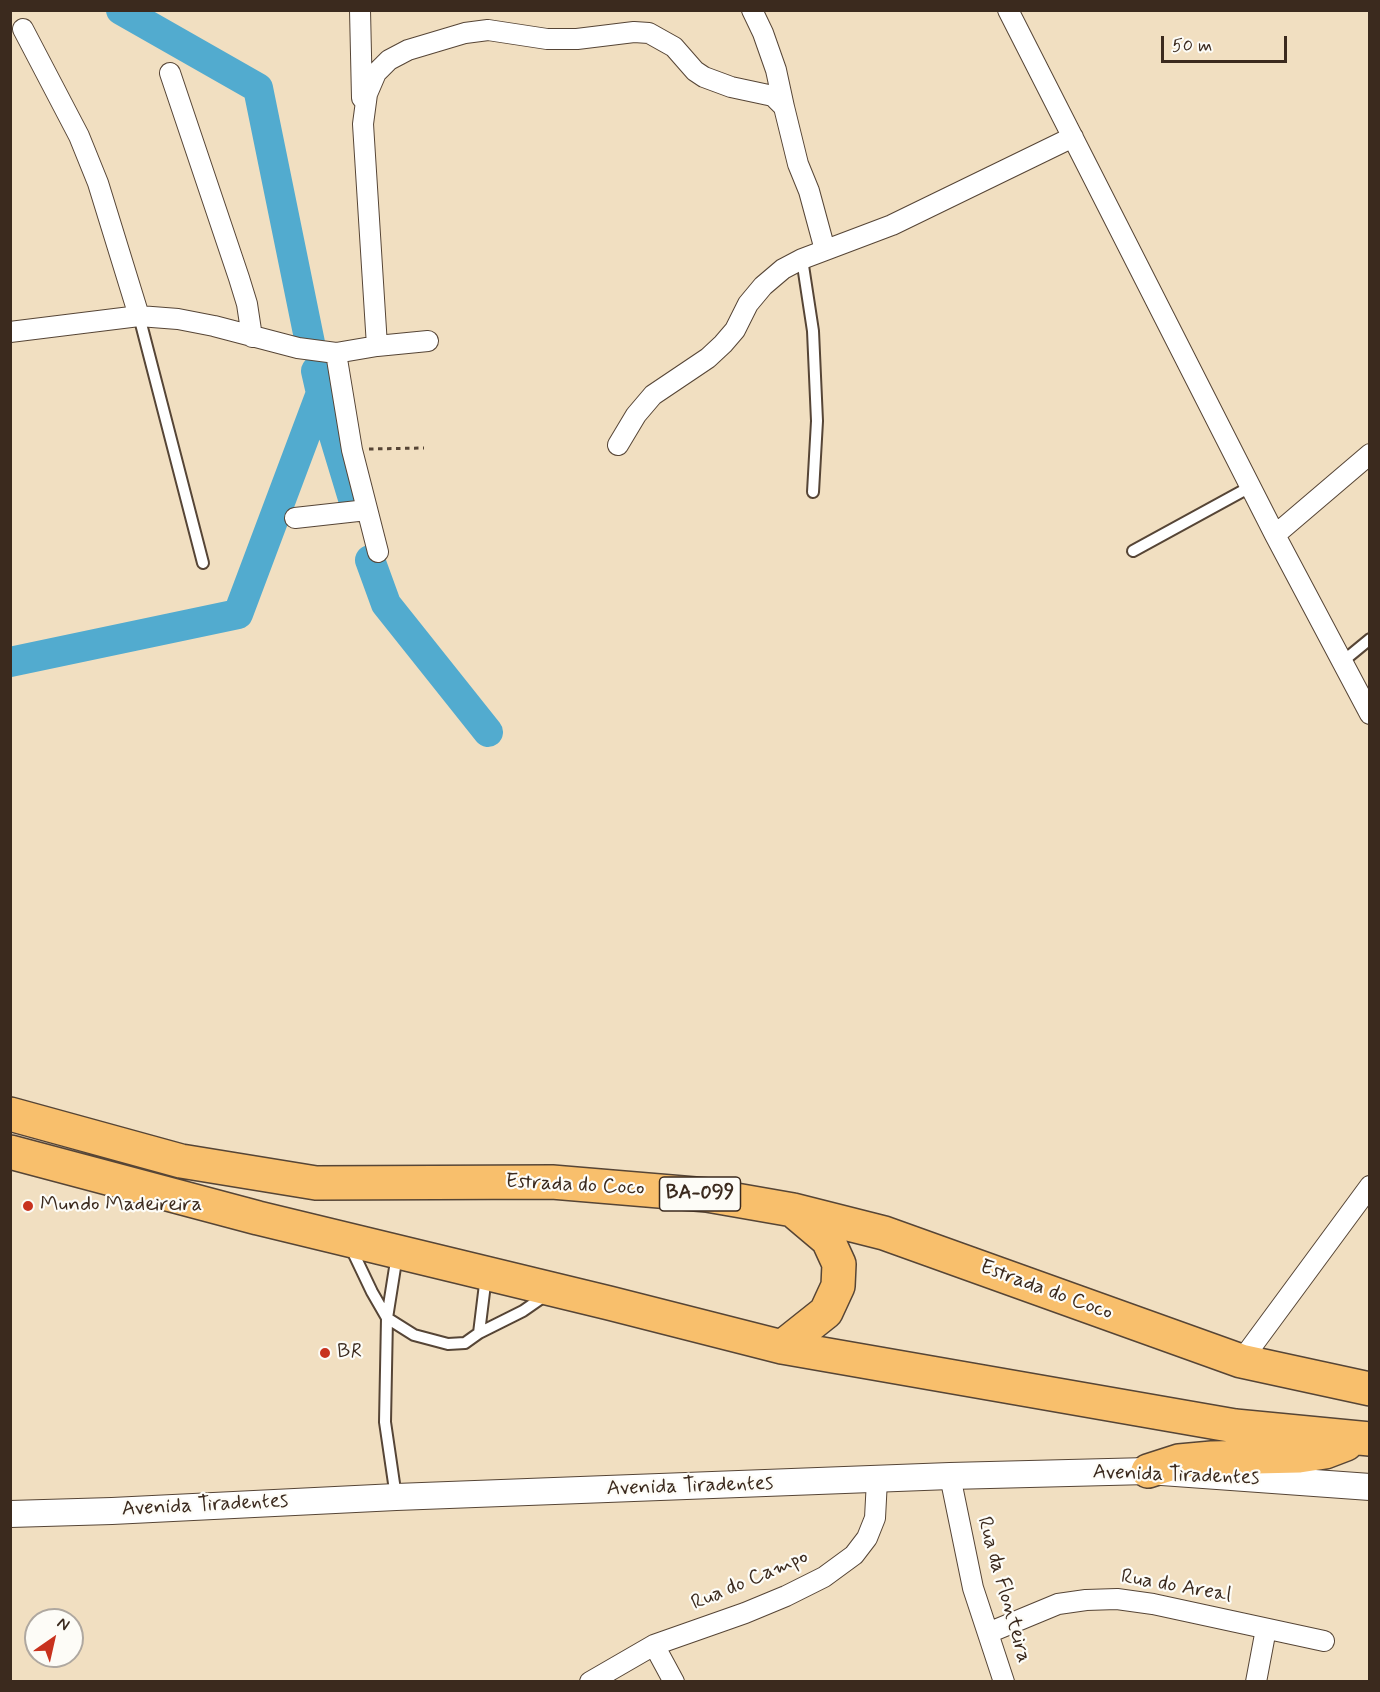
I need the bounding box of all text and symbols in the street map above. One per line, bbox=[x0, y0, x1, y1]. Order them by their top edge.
scale bar bbox=[1164, 24, 1290, 62]
text: 50 m bbox=[1172, 34, 1212, 58]
street label: Estrada do Coco bbox=[505, 1170, 645, 1202]
road number: BA-099 bbox=[660, 1177, 740, 1211]
place label: Mundo Madeireira bbox=[40, 1193, 202, 1219]
marker: Mundo Madeireira bbox=[21, 1199, 35, 1213]
street label: Estrada do Coco bbox=[976, 1255, 1116, 1327]
place label: BR bbox=[337, 1340, 362, 1366]
marker: BR bbox=[318, 1346, 332, 1360]
street label: Avenida Tiradentes bbox=[1092, 1460, 1260, 1492]
street label: Avenida Tiradentes bbox=[606, 1471, 774, 1503]
street label: Avenida Tiradentes bbox=[121, 1489, 289, 1523]
street label: Rua da Flonteira bbox=[970, 1514, 1036, 1666]
street label: Rua do Campo bbox=[688, 1545, 812, 1617]
street label: Rua do Areal bbox=[1119, 1565, 1233, 1609]
north arrow bbox=[24, 1608, 84, 1668]
text: N bbox=[53, 1613, 74, 1636]

